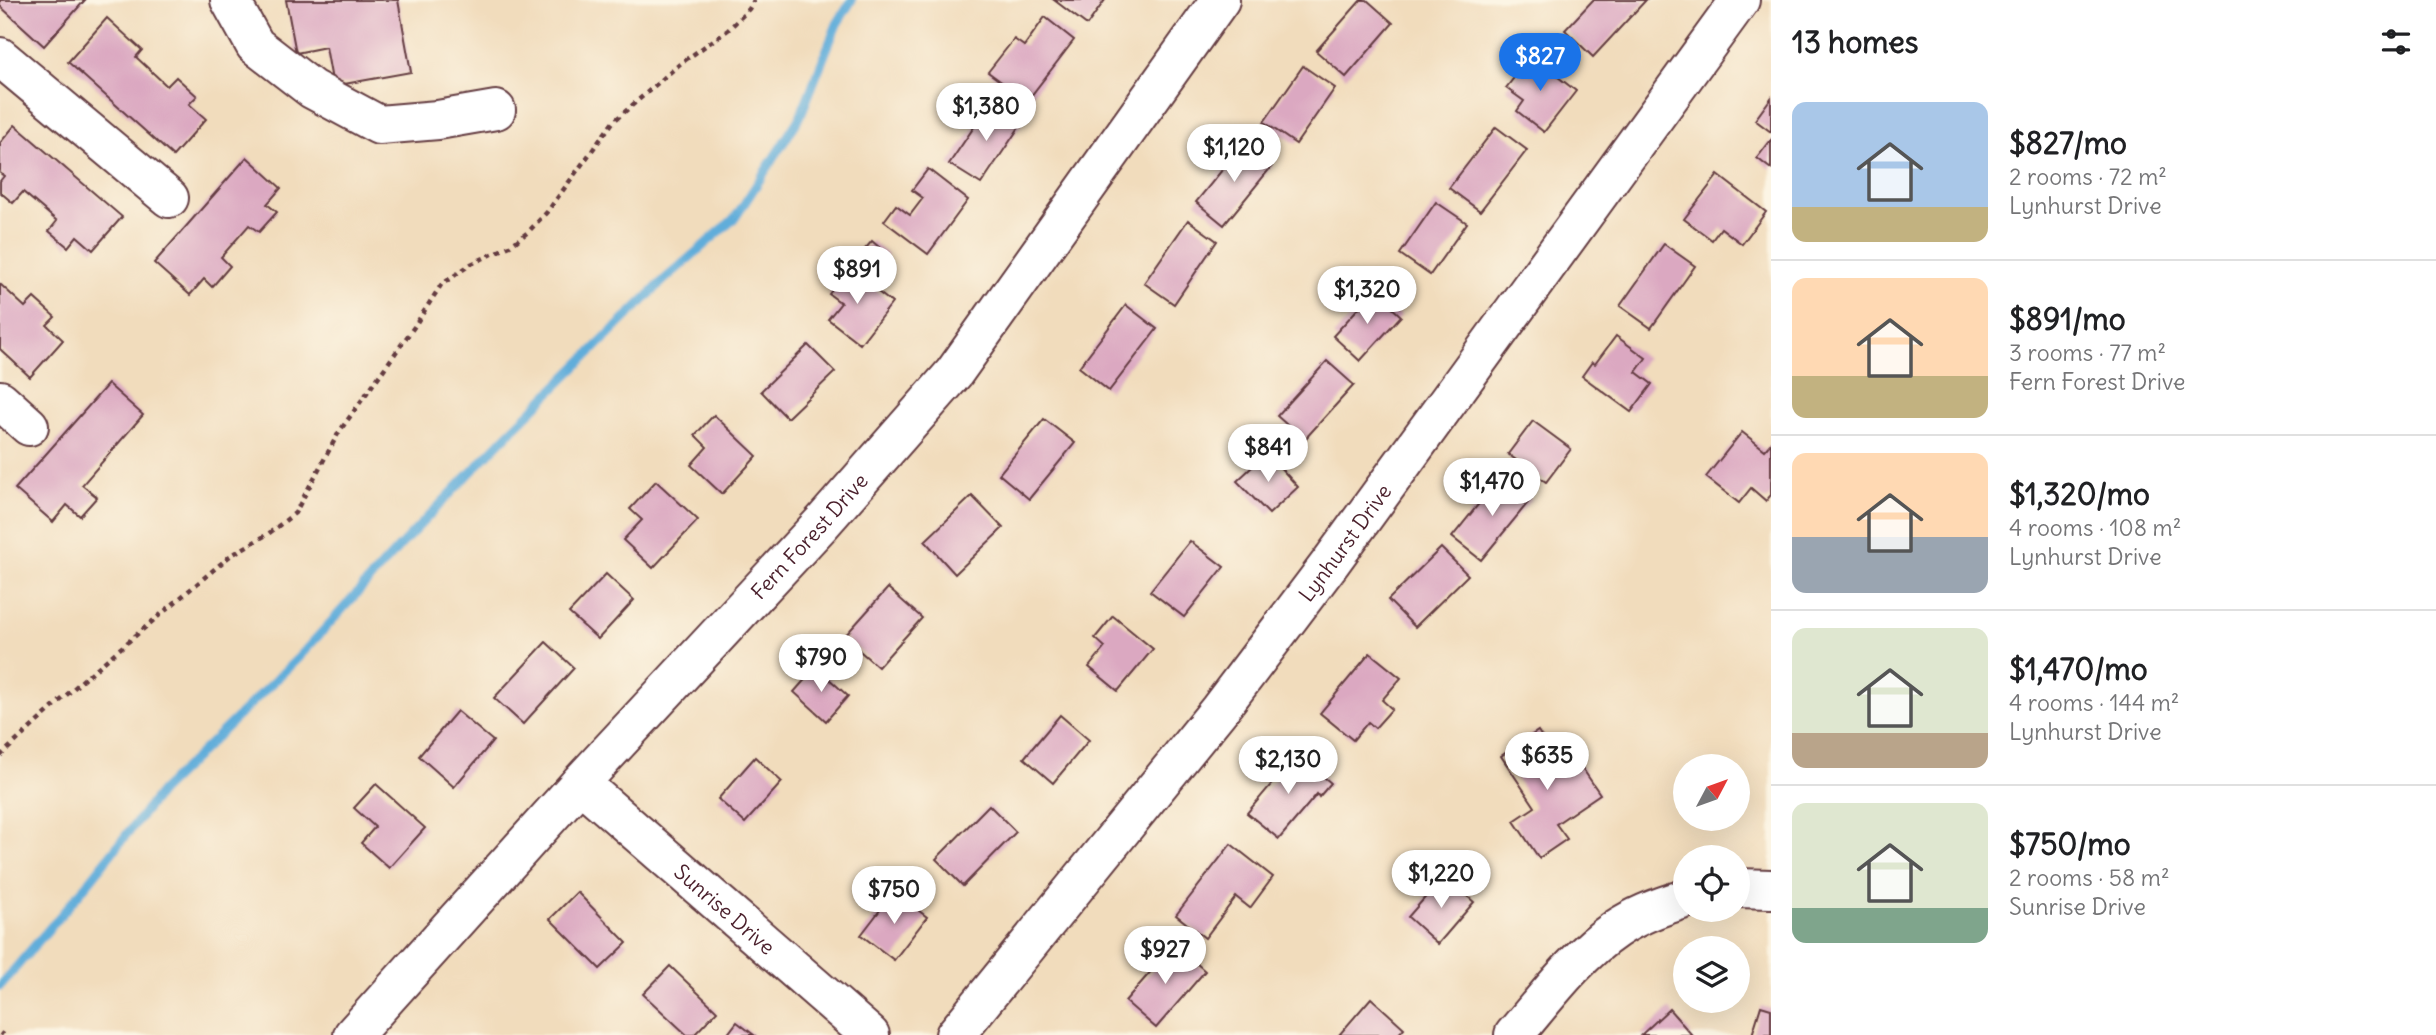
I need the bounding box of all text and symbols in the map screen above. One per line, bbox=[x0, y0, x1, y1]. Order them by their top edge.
text: 13 homes bbox=[1792, 23, 1918, 61]
icon: filters bbox=[2377, 23, 2415, 61]
pin: $827 bbox=[1499, 34, 1581, 93]
text: $827 bbox=[1515, 41, 1565, 70]
pin: $1,380 bbox=[929, 83, 1043, 143]
text: $1,380 bbox=[952, 91, 1020, 120]
pin: $1,120 bbox=[1177, 124, 1291, 184]
text: $827/mo bbox=[2009, 124, 2127, 162]
icon: home bbox=[1848, 130, 1932, 214]
text: $1,120 bbox=[1203, 132, 1265, 161]
text: 2 rooms · 72 m² bbox=[2009, 162, 2167, 191]
text: Lynhurst Drive bbox=[2009, 191, 2162, 220]
pin: $891 bbox=[816, 246, 898, 306]
text: $891 bbox=[833, 254, 881, 283]
pin: $1,320 bbox=[1310, 266, 1424, 326]
text: $1,320 bbox=[1333, 274, 1401, 303]
text: $891/mo bbox=[2009, 300, 2126, 338]
icon: home bbox=[1848, 306, 1932, 390]
text: 3 rooms · 77 m² bbox=[2009, 338, 2166, 367]
text: Fern Forest Drive bbox=[2009, 367, 2185, 396]
pin: $841 bbox=[1227, 424, 1309, 484]
text: $841 bbox=[1244, 432, 1292, 461]
pin: $1,470 bbox=[1435, 458, 1549, 518]
text: $1,470 bbox=[1459, 466, 1525, 495]
street label: Fern Forest Drive bbox=[745, 467, 873, 605]
text: $1,320/mo bbox=[2009, 475, 2150, 513]
street label: Lynhurst Drive bbox=[1292, 479, 1397, 607]
icon: home bbox=[1848, 481, 1932, 565]
text: 4 rooms · 108 m² bbox=[2009, 513, 2181, 542]
text: Lynhurst Drive bbox=[2009, 542, 2162, 571]
pin: $790 bbox=[780, 634, 862, 694]
text: $790 bbox=[795, 642, 847, 671]
text: $1,470/mo bbox=[2009, 650, 2148, 688]
icon: home bbox=[1848, 656, 1932, 740]
text: 4 rooms · 144 m² bbox=[2009, 688, 2179, 717]
text: Lynhurst Drive bbox=[2009, 717, 2162, 746]
pin: $635 bbox=[1506, 732, 1588, 792]
pin: $2,130 bbox=[1231, 736, 1345, 796]
text: $635 bbox=[1521, 740, 1573, 769]
text: $2,130 bbox=[1255, 744, 1321, 773]
north arrow bbox=[1673, 754, 1750, 831]
map controls bbox=[1673, 754, 1750, 1013]
text: $750/mo bbox=[2009, 825, 2131, 863]
icon: home bbox=[1848, 831, 1932, 915]
button: locate bbox=[1673, 845, 1750, 922]
pin: $1,220 bbox=[1384, 850, 1498, 910]
street label: Sunrise Drive bbox=[669, 858, 781, 960]
text: $1,220 bbox=[1408, 858, 1474, 887]
text: 2 rooms · 58 m² bbox=[2009, 863, 2170, 892]
pin: $750 bbox=[853, 866, 935, 926]
text: $750 bbox=[868, 874, 920, 903]
text: Sunrise Drive bbox=[2009, 892, 2146, 921]
pin: $927 bbox=[1124, 926, 1206, 986]
text: $927 bbox=[1140, 934, 1190, 963]
button: layers bbox=[1673, 936, 1750, 1013]

